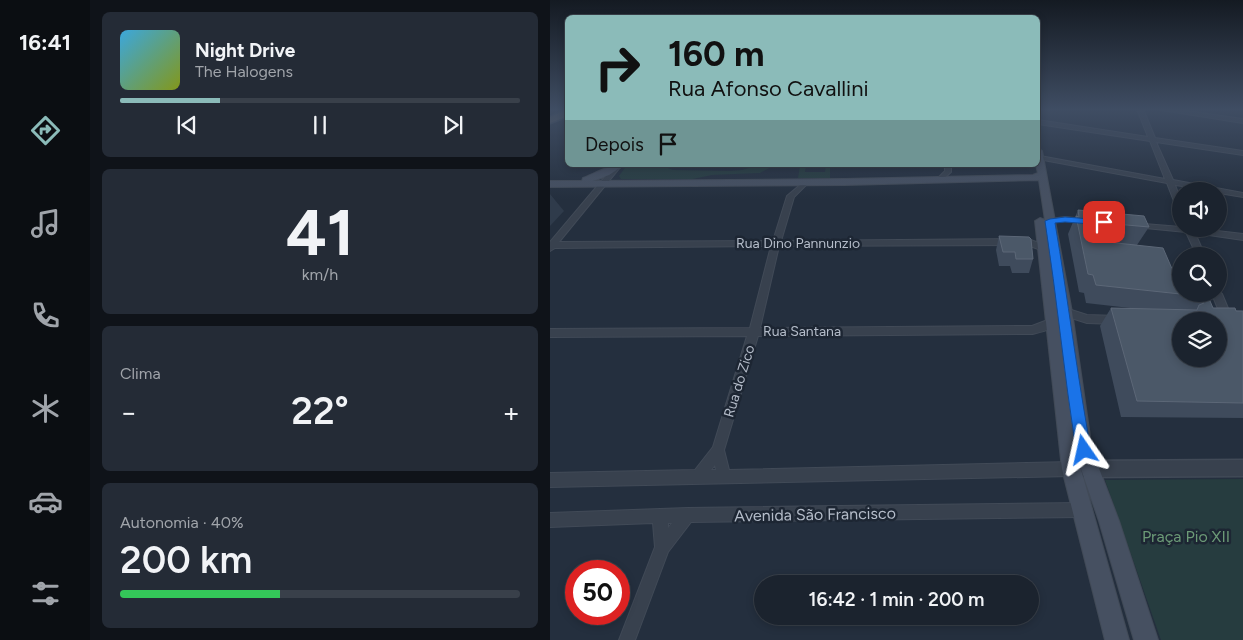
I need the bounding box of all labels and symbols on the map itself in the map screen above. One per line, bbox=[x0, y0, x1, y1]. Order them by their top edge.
pin bbox=[1083, 201, 1125, 243]
street label: Rua Dino Pannunzio bbox=[736, 235, 860, 252]
street label: Rua Santana bbox=[763, 323, 841, 340]
street label: Rua do Zico bbox=[720, 343, 759, 419]
position arrow bbox=[1057, 423, 1109, 475]
street label: Avenida São Francisco bbox=[734, 504, 896, 525]
park label: Praça Pio XII bbox=[1142, 527, 1230, 546]
speed limit sign: 50 bbox=[565, 560, 630, 625]

